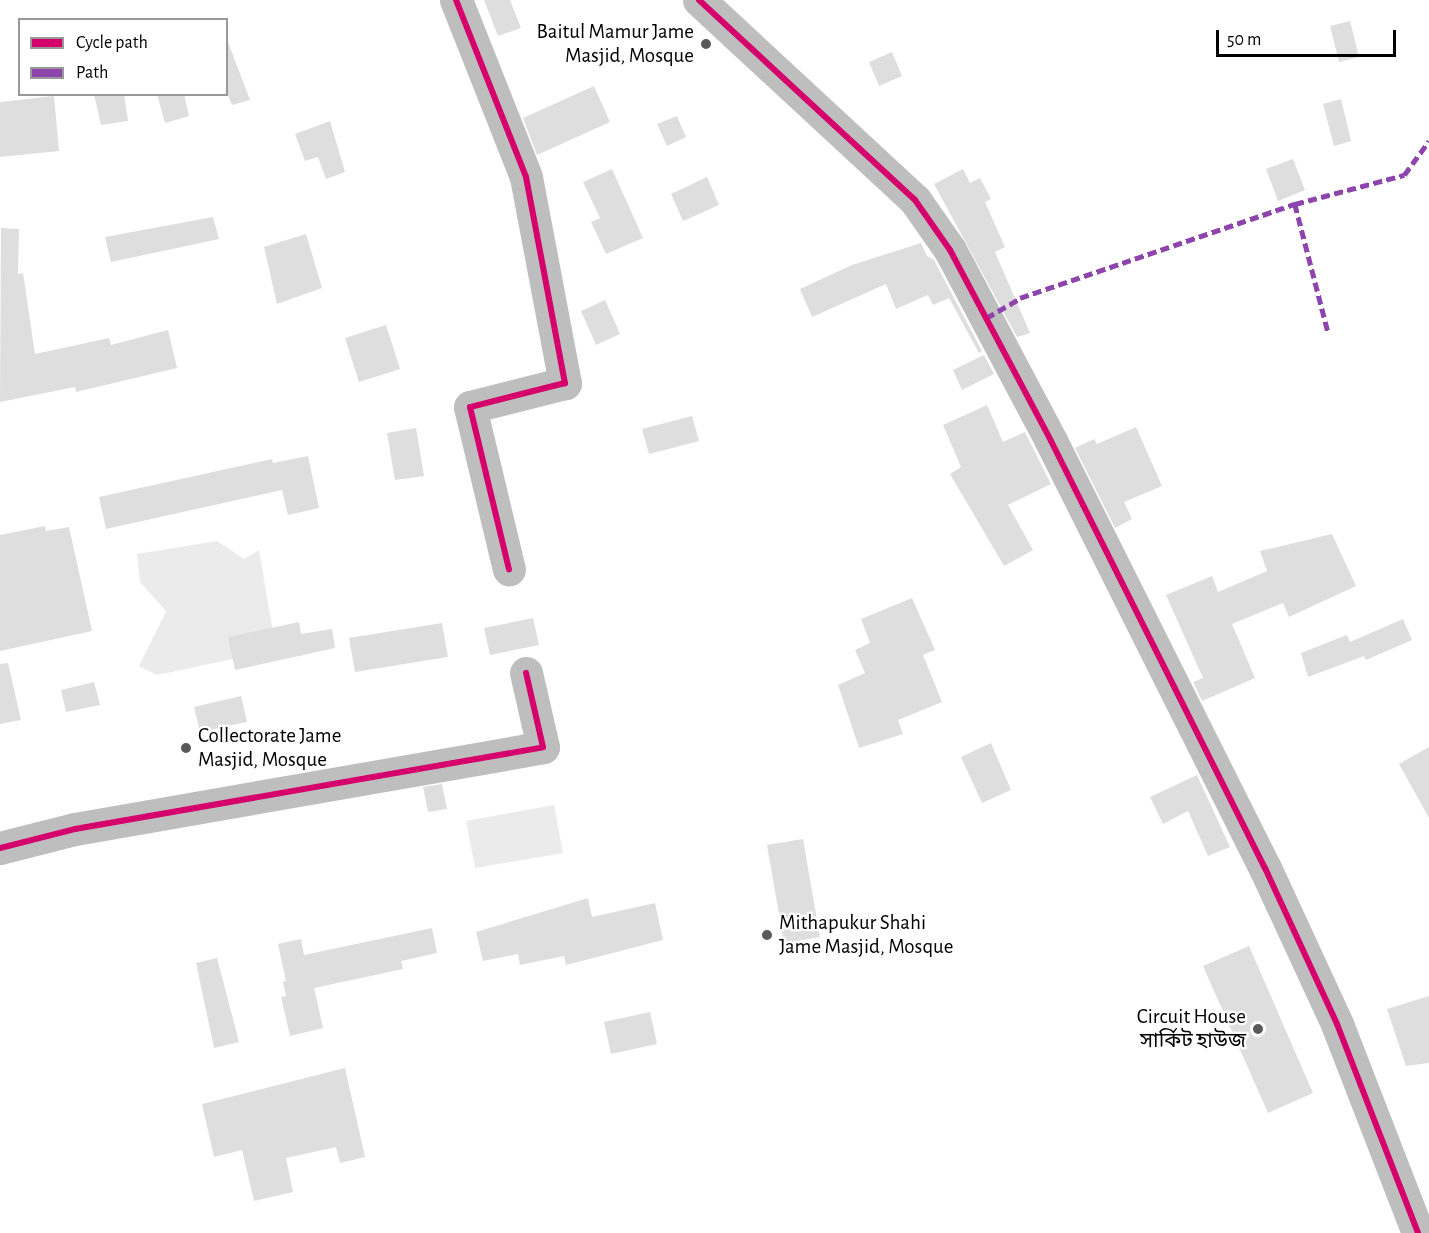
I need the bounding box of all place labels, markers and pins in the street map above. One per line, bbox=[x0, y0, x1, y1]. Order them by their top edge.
place label: Baitul Mamur Jame Masjid, Mosque bbox=[536, 19, 694, 69]
marker: Baitul Mamur Jame Masjid, Mosque bbox=[699, 37, 713, 51]
place label: Collectorate Jame Masjid, Mosque bbox=[198, 723, 341, 773]
marker: Collectorate Jame Masjid, Mosque bbox=[179, 741, 193, 755]
place label: Mithapukur Shahi Jame Masjid, Mosque bbox=[779, 910, 953, 960]
marker: Mithapukur Shahi Jame Masjid, Mosque bbox=[760, 928, 774, 942]
place label: Circuit House সার্কিট হাউজ bbox=[1137, 1004, 1246, 1054]
marker: Circuit House সার্কিট হাউজ bbox=[1251, 1022, 1265, 1036]

